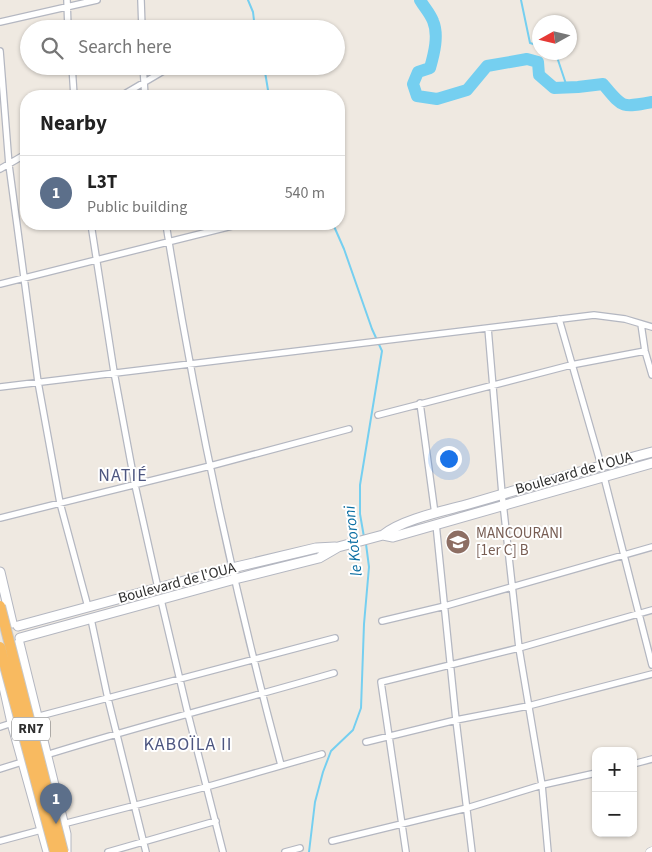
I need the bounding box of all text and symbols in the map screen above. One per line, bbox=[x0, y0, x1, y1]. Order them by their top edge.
north arrow bbox=[532, 15, 577, 60]
search box bbox=[20, 20, 345, 75]
icon: search bbox=[38, 34, 66, 62]
text: Search here bbox=[78, 34, 172, 61]
text: Nearby bbox=[40, 108, 107, 138]
text: L3T bbox=[87, 169, 117, 196]
text: 1 bbox=[52, 182, 60, 204]
text: 540 m bbox=[285, 182, 325, 204]
text: Public building bbox=[87, 196, 187, 218]
your location bbox=[436, 446, 462, 472]
street label: Boulevard de l'OUA bbox=[513, 446, 636, 500]
district label: NATIÉ bbox=[98, 463, 148, 488]
water label: le Kotoroni bbox=[338, 504, 368, 577]
place label: MANCOURANI [1er C] B bbox=[476, 523, 563, 561]
school or university icon: MANCOURANI [1er C] B bbox=[445, 529, 471, 555]
street label: Boulevard de l'OUA bbox=[116, 557, 239, 609]
road number: RN7 bbox=[12, 718, 50, 741]
district label: KABOÏLA II bbox=[144, 732, 232, 757]
map controls bbox=[592, 747, 637, 837]
button: + bbox=[592, 747, 637, 792]
pin: 1 bbox=[40, 783, 72, 824]
button: − bbox=[592, 792, 637, 837]

